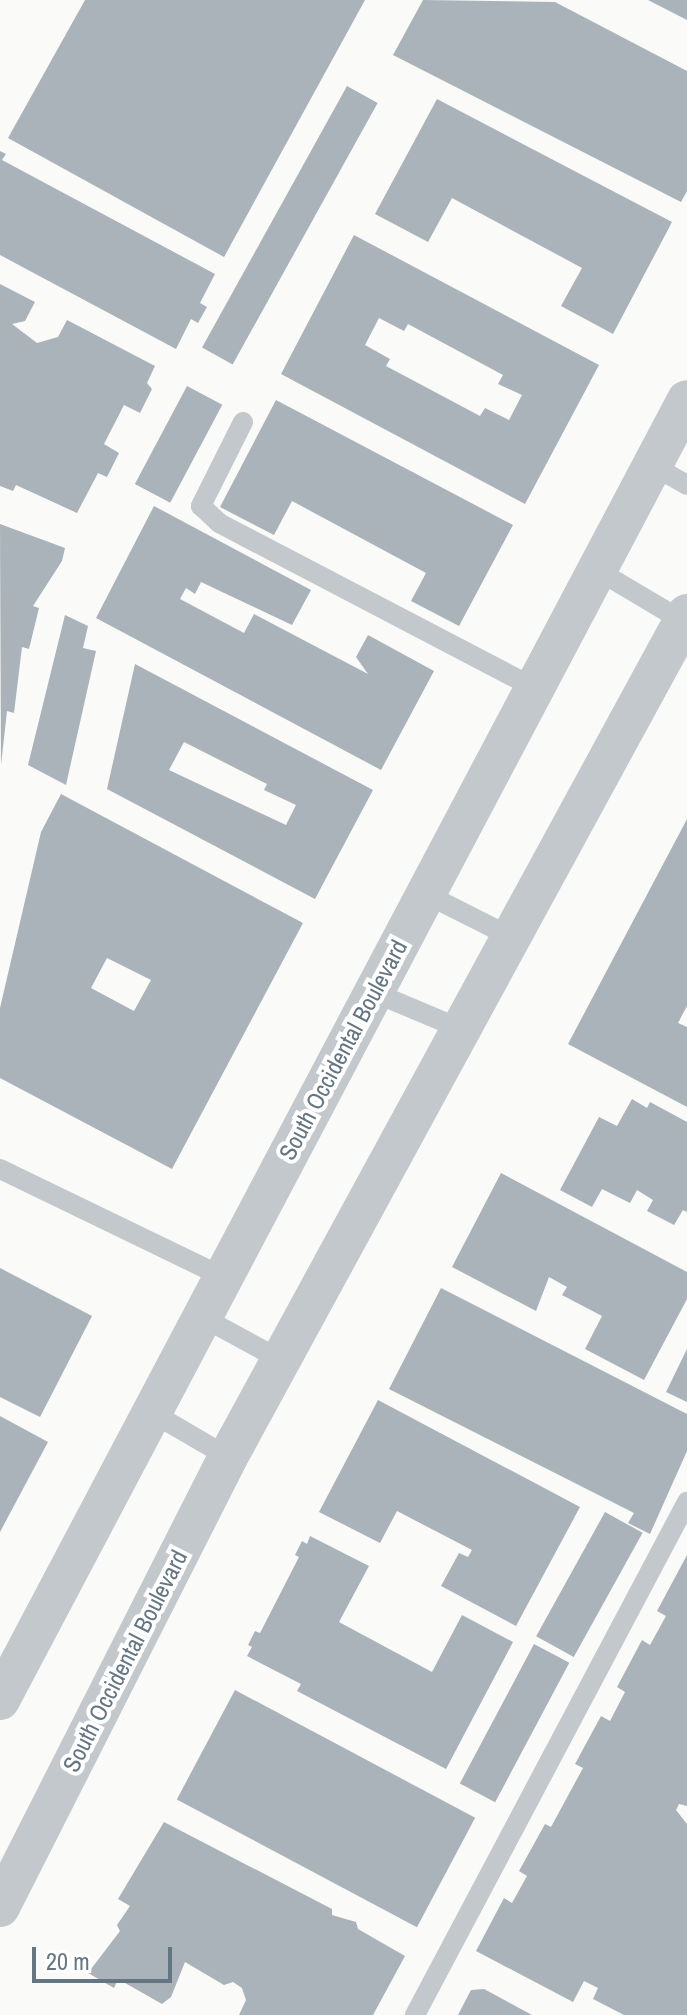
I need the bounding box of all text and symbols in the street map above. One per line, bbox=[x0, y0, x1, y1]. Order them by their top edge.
street label: South Occidental Boulevard bbox=[273, 935, 413, 1165]
street label: South Occidental Boulevard bbox=[57, 1545, 193, 1777]
scale bar bbox=[36, 1931, 176, 1981]
text: 20 m bbox=[46, 1945, 90, 1977]

